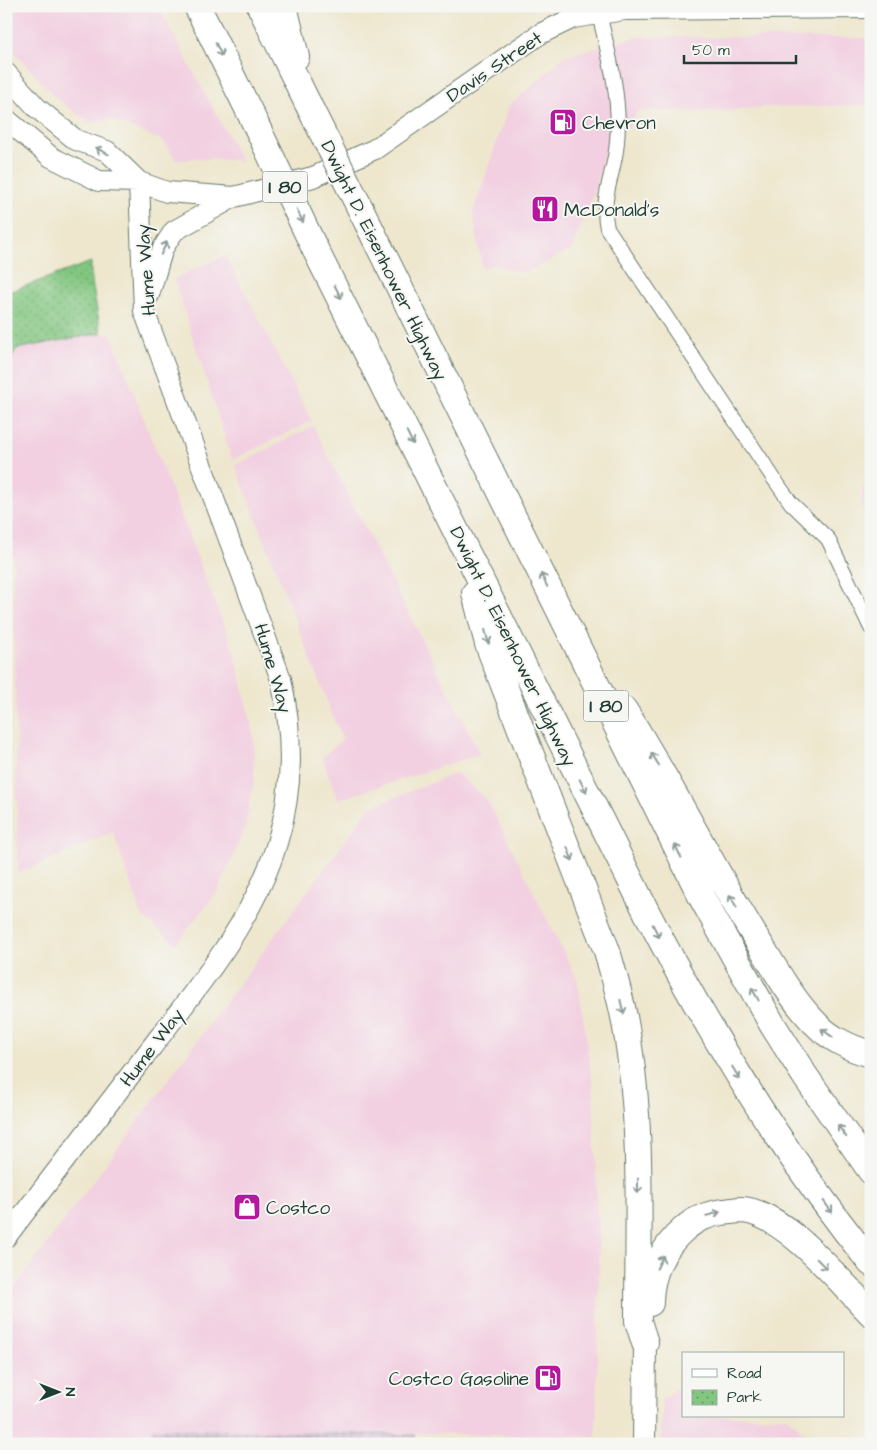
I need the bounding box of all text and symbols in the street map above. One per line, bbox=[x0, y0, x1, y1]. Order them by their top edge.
street label: Davis Street bbox=[441, 25, 548, 109]
scale bar bbox=[684, 32, 797, 64]
text: 50 m bbox=[692, 40, 730, 61]
one-way arrow bbox=[214, 42, 224, 57]
fuel station icon: Chevron bbox=[548, 107, 578, 137]
place label: Chevron bbox=[582, 110, 656, 137]
street label: Dwight D. Eisenhower Highway bbox=[313, 136, 454, 386]
one-way arrow bbox=[95, 145, 110, 155]
road number: I 80 bbox=[262, 172, 308, 202]
restaurant icon: McDonald's bbox=[530, 194, 560, 224]
place label: McDonald's bbox=[564, 197, 659, 224]
one-way arrow bbox=[295, 208, 305, 223]
street label: Hume Way bbox=[130, 223, 164, 317]
one-way arrow bbox=[159, 241, 169, 256]
one-way arrow bbox=[334, 284, 343, 299]
one-way arrow bbox=[406, 430, 416, 445]
street label: Dwight D. Eisenhower Highway bbox=[442, 522, 583, 772]
one-way arrow bbox=[539, 573, 548, 588]
street label: Hume Way bbox=[246, 621, 298, 717]
one-way arrow bbox=[482, 628, 492, 644]
road number: I 80 bbox=[584, 690, 628, 721]
one-way arrow bbox=[650, 752, 660, 766]
one-way arrow bbox=[579, 778, 588, 793]
one-way arrow bbox=[673, 844, 682, 859]
one-way arrow bbox=[566, 845, 575, 861]
one-way arrow bbox=[728, 895, 738, 909]
one-way arrow bbox=[651, 924, 661, 939]
one-way arrow bbox=[750, 987, 760, 1001]
one-way arrow bbox=[618, 999, 627, 1015]
street label: Hume Way bbox=[114, 1003, 192, 1093]
one-way arrow bbox=[821, 1027, 834, 1038]
one-way arrow bbox=[732, 1065, 742, 1079]
one-way arrow bbox=[837, 1124, 847, 1138]
one-way arrow bbox=[633, 1178, 643, 1194]
shop icon: Costco bbox=[232, 1192, 262, 1222]
place label: Costco bbox=[266, 1195, 330, 1222]
one-way arrow bbox=[823, 1200, 833, 1214]
one-way arrow bbox=[705, 1209, 721, 1219]
one-way arrow bbox=[656, 1255, 665, 1270]
one-way arrow bbox=[816, 1258, 828, 1271]
legend bbox=[682, 1352, 844, 1418]
fuel station icon: Costco Gasoline bbox=[533, 1363, 563, 1393]
text: Road bbox=[727, 1363, 762, 1384]
place label: Costco Gasoline bbox=[389, 1366, 529, 1393]
north arrow bbox=[32, 1368, 82, 1418]
text: Park bbox=[727, 1387, 762, 1408]
text: N bbox=[60, 1388, 80, 1397]

